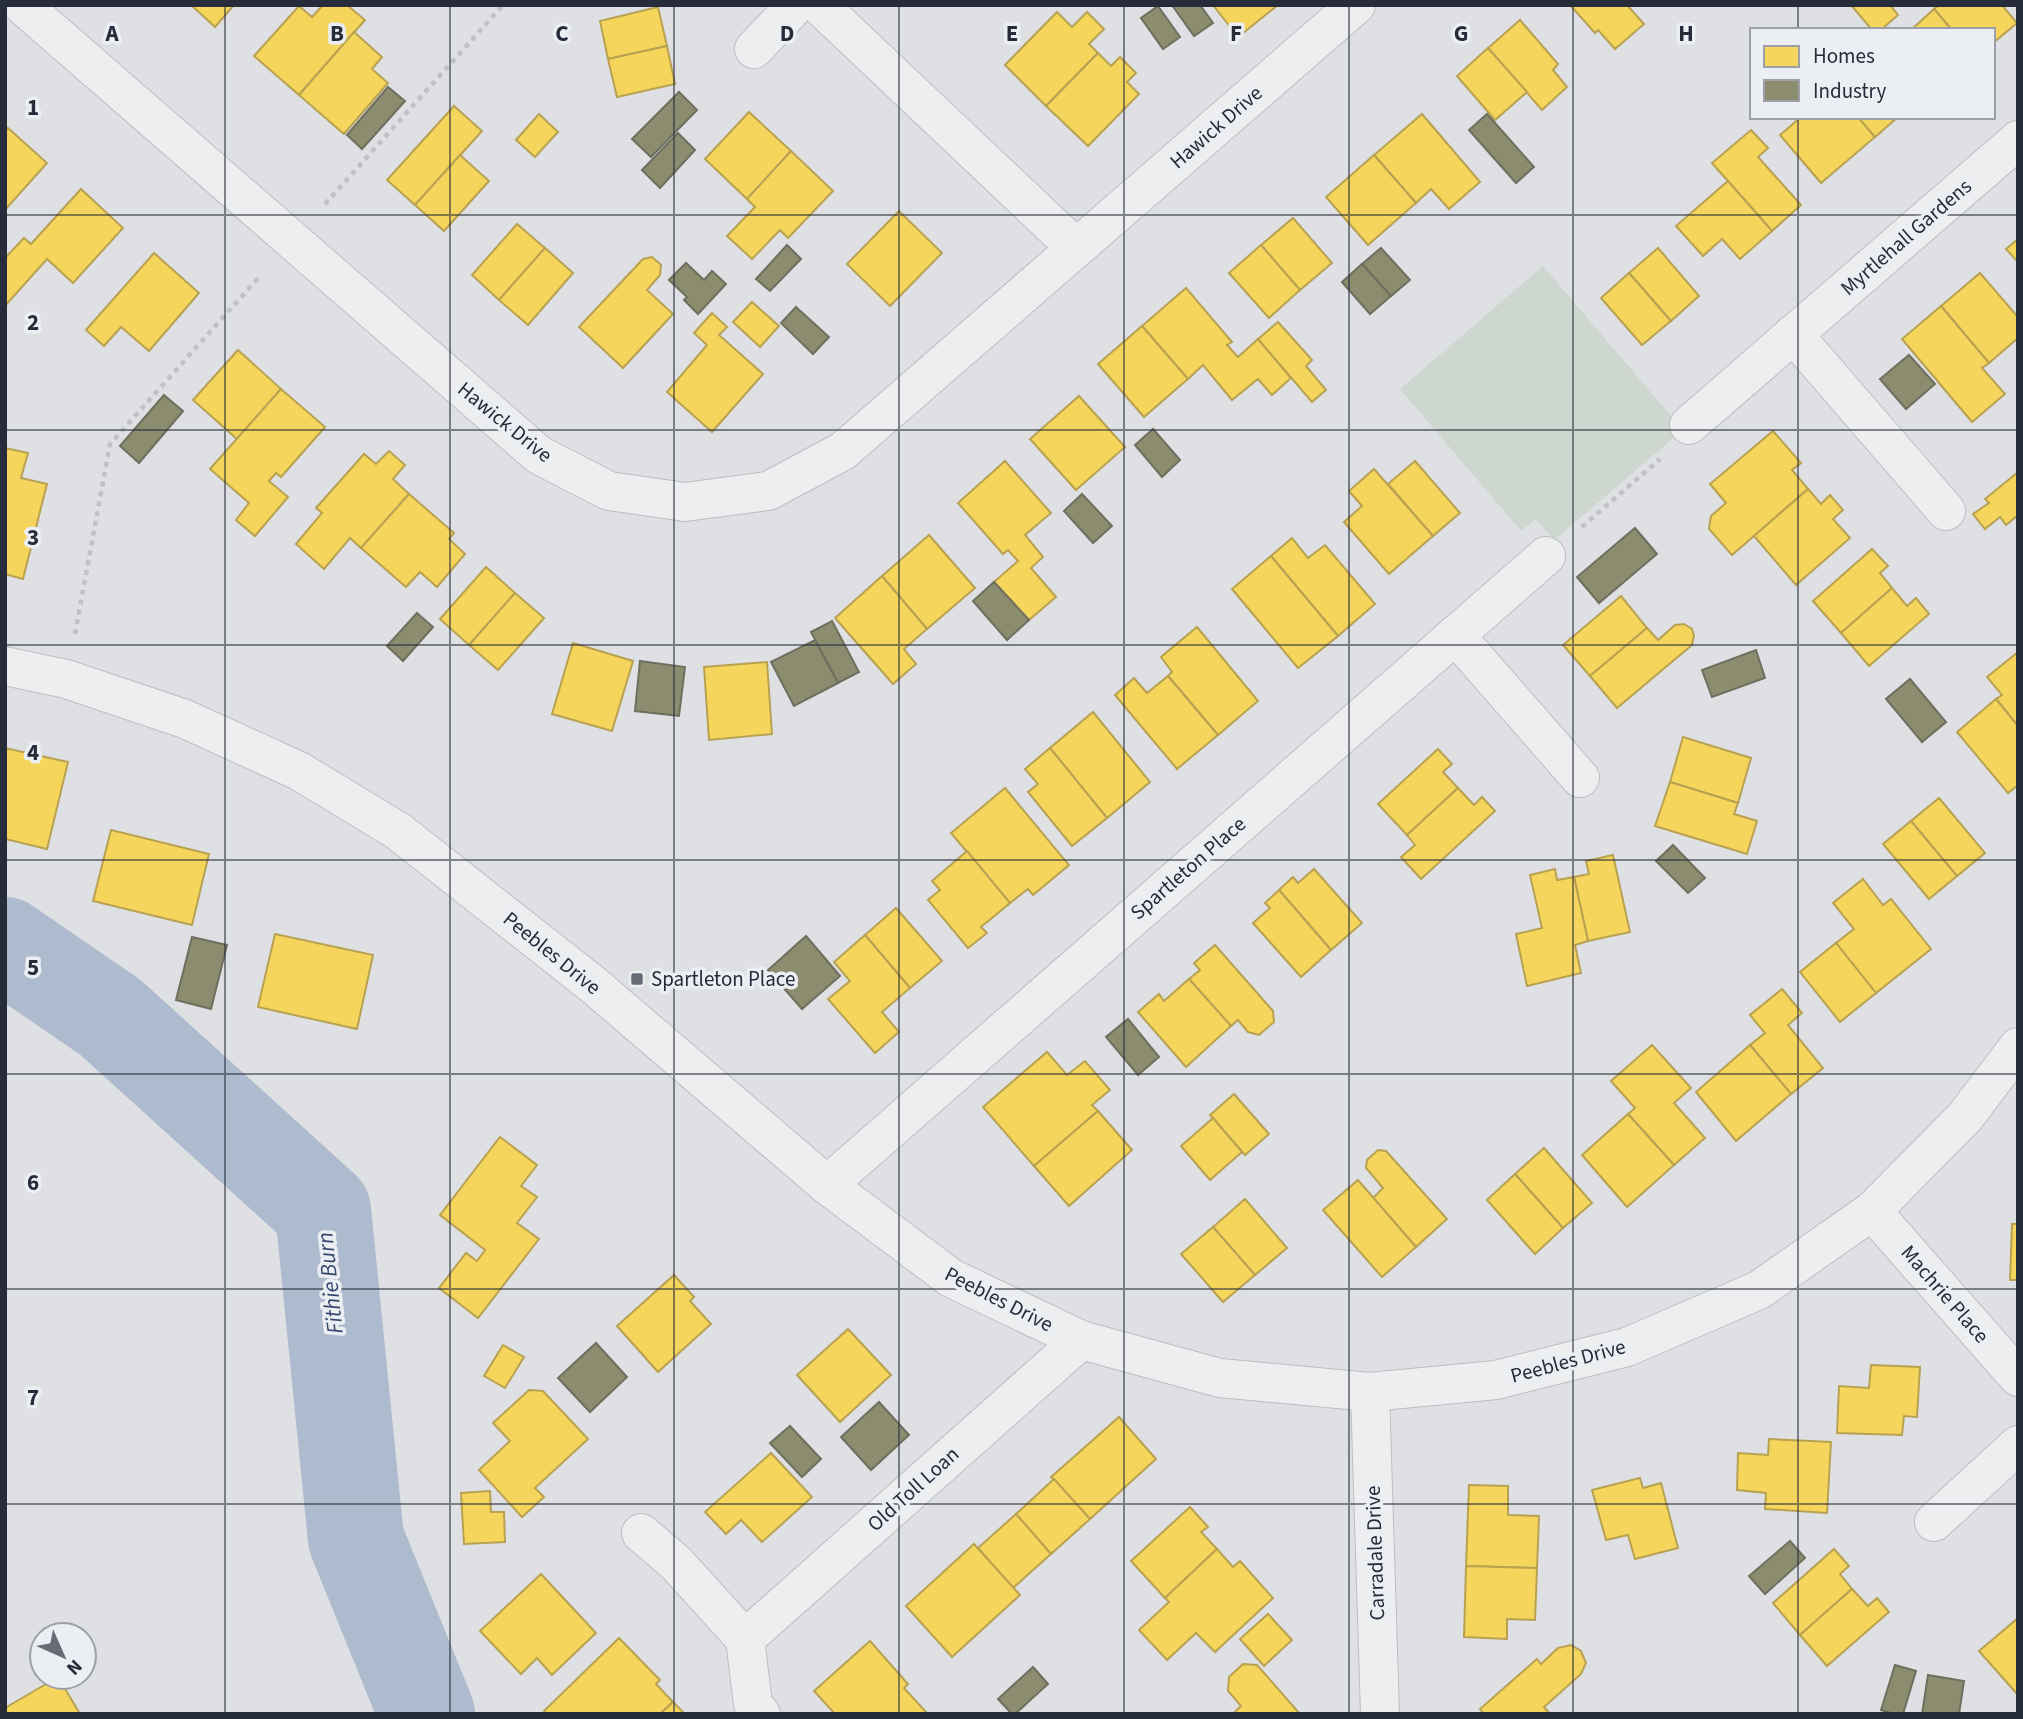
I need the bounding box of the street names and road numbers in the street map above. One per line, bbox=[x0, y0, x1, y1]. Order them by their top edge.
street label: Hawick Drive bbox=[1163, 78, 1269, 176]
street label: Myrtlehall Gardens bbox=[1834, 171, 1978, 302]
street label: Hawick Drive bbox=[451, 374, 559, 470]
street label: Spartleton Place bbox=[1124, 809, 1252, 927]
street label: Peebles Drive bbox=[497, 904, 607, 1002]
street label: Machrie Place bbox=[1894, 1238, 1996, 1350]
street label: Peebles Drive bbox=[940, 1259, 1058, 1339]
street label: Peebles Drive bbox=[1507, 1331, 1629, 1391]
street label: Old Toll Loan bbox=[860, 1440, 966, 1538]
street label: Carradale Drive bbox=[1358, 1485, 1392, 1621]

